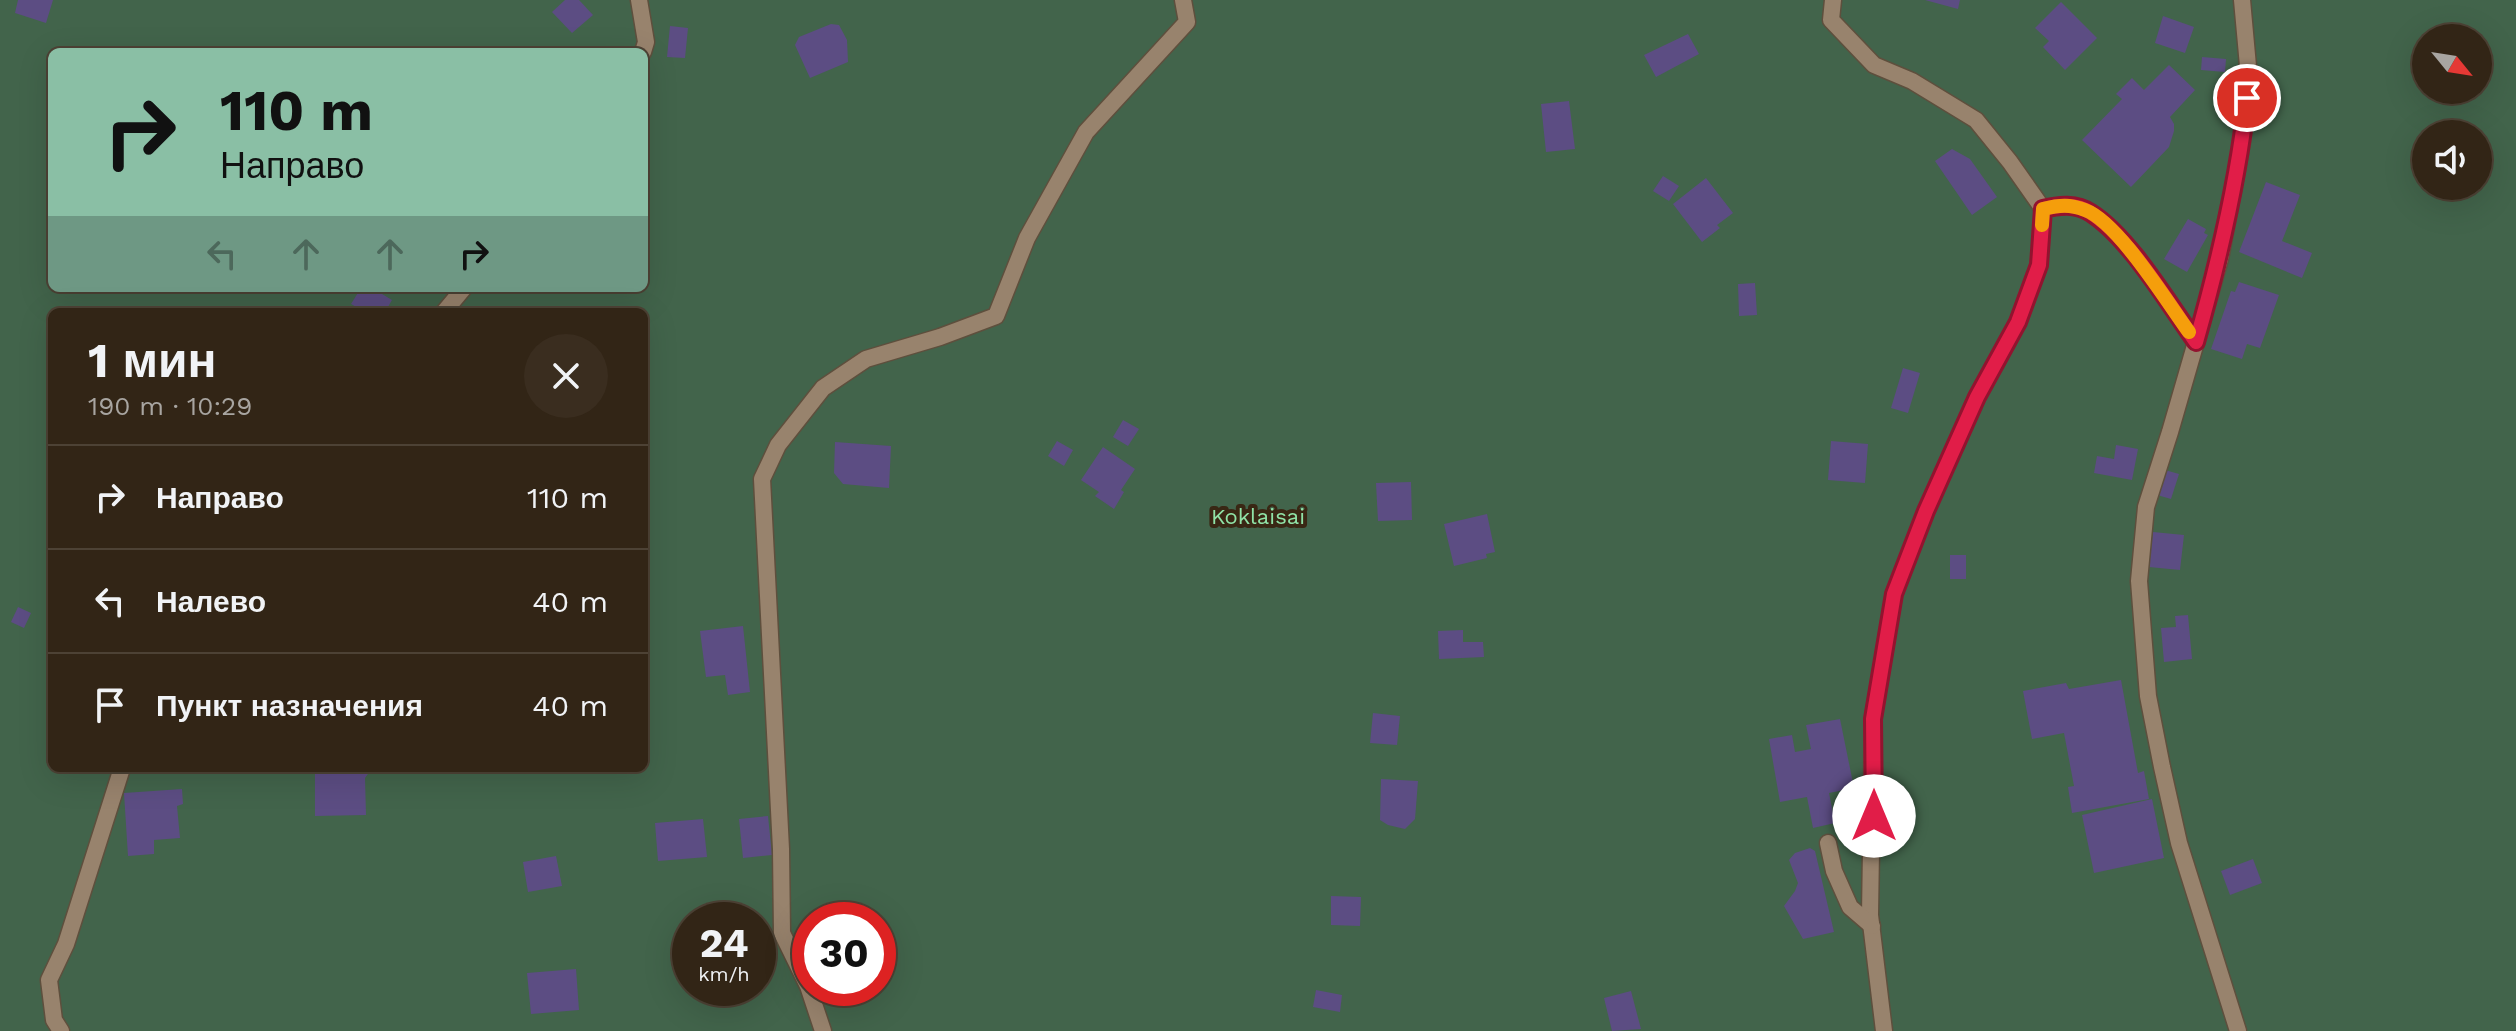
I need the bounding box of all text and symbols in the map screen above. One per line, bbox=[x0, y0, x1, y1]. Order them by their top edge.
north arrow bbox=[2412, 24, 2492, 104]
map controls bbox=[2412, 24, 2492, 200]
pin bbox=[2213, 64, 2281, 132]
icon: arrive bbox=[2225, 76, 2269, 120]
text: 110 m bbox=[220, 78, 373, 144]
icon: right bbox=[88, 80, 192, 184]
button: sound bbox=[2412, 120, 2492, 200]
text: Направо bbox=[220, 145, 364, 187]
icon: left bbox=[200, 232, 244, 276]
icon: ahead bbox=[284, 232, 328, 276]
icon: ahead bbox=[368, 232, 412, 276]
icon: right bbox=[452, 232, 496, 276]
text: 1 мин bbox=[88, 332, 216, 389]
button: close bbox=[524, 334, 608, 418]
text: 190 m · 10:29 bbox=[88, 391, 252, 421]
icon: right bbox=[88, 475, 132, 519]
text: Направо bbox=[156, 480, 284, 515]
text: 110 m bbox=[527, 480, 608, 515]
park label: Koklaisai bbox=[1211, 504, 1305, 529]
icon: left bbox=[88, 579, 132, 623]
text: Налево bbox=[156, 584, 266, 619]
text: 40 m bbox=[532, 584, 608, 619]
icon: arrive bbox=[88, 683, 132, 727]
text: Пункт назначения bbox=[156, 688, 423, 723]
text: 40 m bbox=[532, 688, 608, 723]
position arrow bbox=[1832, 774, 1916, 858]
speed limit sign: 30 bbox=[792, 902, 896, 1006]
text: 24 bbox=[699, 920, 749, 967]
text: km/h bbox=[698, 962, 750, 986]

